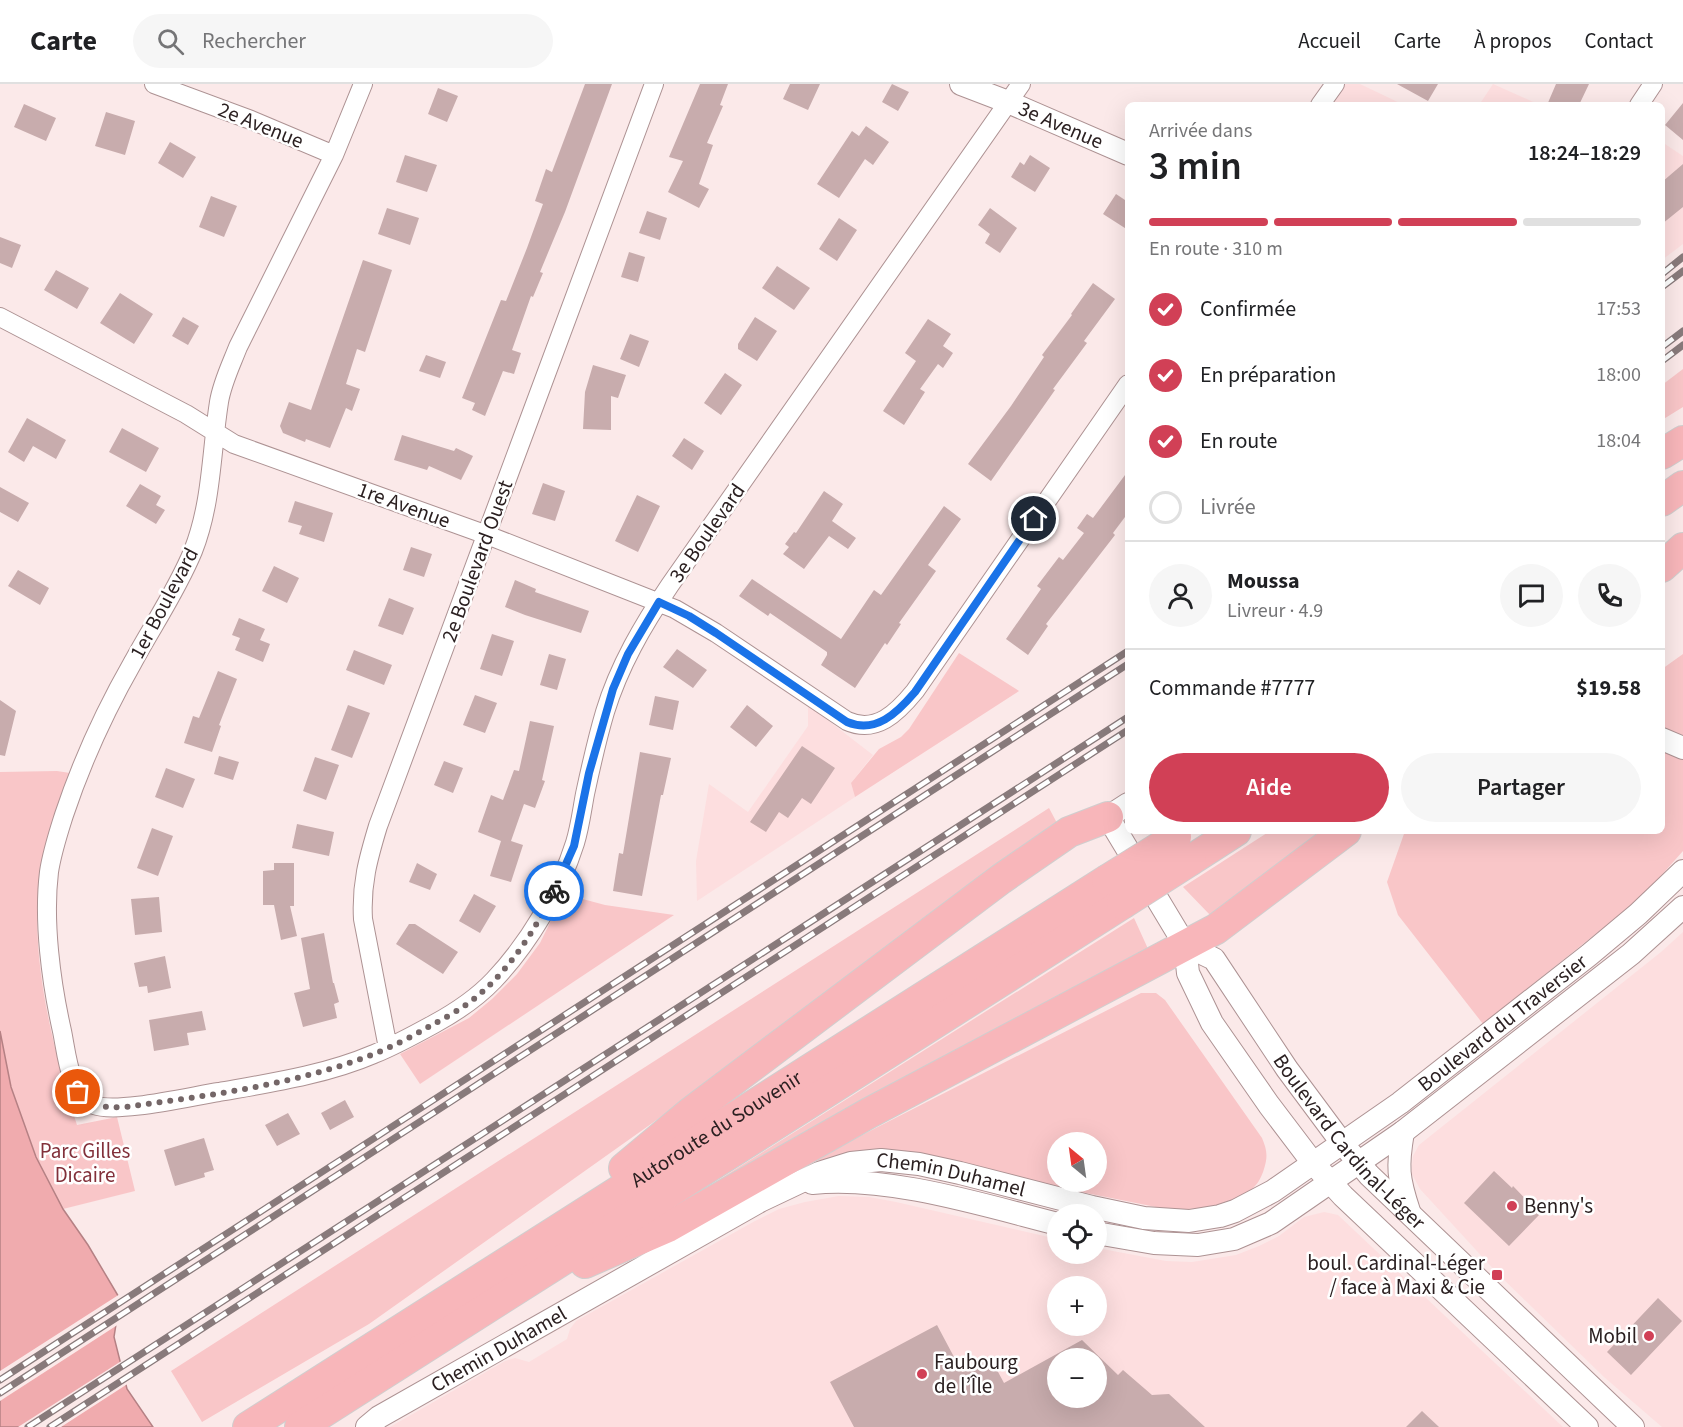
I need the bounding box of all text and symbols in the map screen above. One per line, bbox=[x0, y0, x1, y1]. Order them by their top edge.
search box bbox=[133, 14, 553, 68]
text: Carte bbox=[30, 21, 97, 61]
icon: search bbox=[154, 25, 187, 58]
text: Rechercher bbox=[202, 25, 306, 57]
text: Accueil bbox=[1298, 26, 1361, 56]
text: Carte bbox=[1394, 26, 1441, 56]
text: À propos bbox=[1474, 26, 1551, 56]
text: Contact bbox=[1584, 26, 1653, 56]
street label: 3e Avenue bbox=[1014, 93, 1108, 157]
street label: 2e Avenue bbox=[214, 94, 308, 156]
text: Arrivée dans bbox=[1149, 117, 1252, 145]
text: 18:24–18:29 bbox=[1528, 137, 1641, 169]
text: 3 min bbox=[1149, 139, 1242, 195]
text: En route · 310 m bbox=[1149, 235, 1283, 263]
icon: check bbox=[1149, 293, 1182, 326]
text: Confirmée bbox=[1200, 293, 1296, 325]
text: 17:53 bbox=[1596, 295, 1641, 323]
icon: check bbox=[1149, 359, 1182, 392]
text: En préparation bbox=[1200, 359, 1336, 391]
text: 18:00 bbox=[1596, 361, 1641, 389]
icon: check bbox=[1149, 425, 1182, 458]
text: En route bbox=[1200, 425, 1277, 457]
text: 18:04 bbox=[1596, 427, 1641, 455]
street label: 1re Avenue bbox=[353, 474, 455, 536]
street label: 2e Boulevard Ouest bbox=[434, 476, 520, 646]
street label: 3e Boulevard bbox=[662, 477, 752, 589]
text: Livrée bbox=[1200, 491, 1256, 523]
pin bbox=[1008, 493, 1059, 544]
icon: home bbox=[1017, 502, 1050, 535]
street label: 1er Boulevard bbox=[122, 542, 206, 664]
button: person bbox=[1149, 564, 1212, 627]
button: chat bbox=[1500, 564, 1563, 627]
button: phone bbox=[1578, 564, 1641, 627]
text: Moussa bbox=[1227, 565, 1300, 597]
text: Livreur · 4.9 bbox=[1227, 597, 1323, 625]
text: Commande #7777 bbox=[1149, 672, 1315, 704]
text: $19.58 bbox=[1576, 672, 1641, 704]
button: Aide bbox=[1149, 753, 1389, 822]
button: Partager bbox=[1401, 753, 1641, 822]
courier bbox=[524, 861, 584, 921]
icon: bike bbox=[538, 875, 571, 908]
street label: Boulevard du Traversier bbox=[1411, 946, 1594, 1099]
street label: Boulevard Cardinal-Léger bbox=[1266, 1048, 1433, 1237]
street label: Autoroute du Souvenir bbox=[625, 1063, 808, 1195]
pin bbox=[52, 1066, 103, 1117]
icon: bag bbox=[61, 1075, 94, 1108]
north arrow bbox=[1047, 1132, 1107, 1192]
map controls bbox=[1047, 1132, 1107, 1408]
park label: Parc Gilles Dicaire bbox=[40, 1136, 130, 1190]
street label: Chemin Duhamel bbox=[875, 1145, 1029, 1204]
place label: Benny's bbox=[1524, 1191, 1593, 1221]
marker: Benny's bbox=[1505, 1199, 1519, 1213]
button: locate bbox=[1047, 1204, 1107, 1264]
place label: boul. Cardinal-Léger / face à Maxi & Cie bbox=[1307, 1248, 1486, 1302]
marker: boul. Cardinal-Léger / face à Maxi & Cie bbox=[1490, 1268, 1504, 1282]
button: + bbox=[1047, 1276, 1107, 1336]
street label: Chemin Duhamel bbox=[425, 1299, 572, 1400]
place label: Mobil bbox=[1588, 1321, 1637, 1351]
marker: Mobil bbox=[1642, 1329, 1656, 1343]
place label: Faubourg de l’Île bbox=[934, 1347, 1018, 1401]
button: − bbox=[1047, 1348, 1107, 1408]
marker: Faubourg de l’Île bbox=[915, 1367, 929, 1381]

